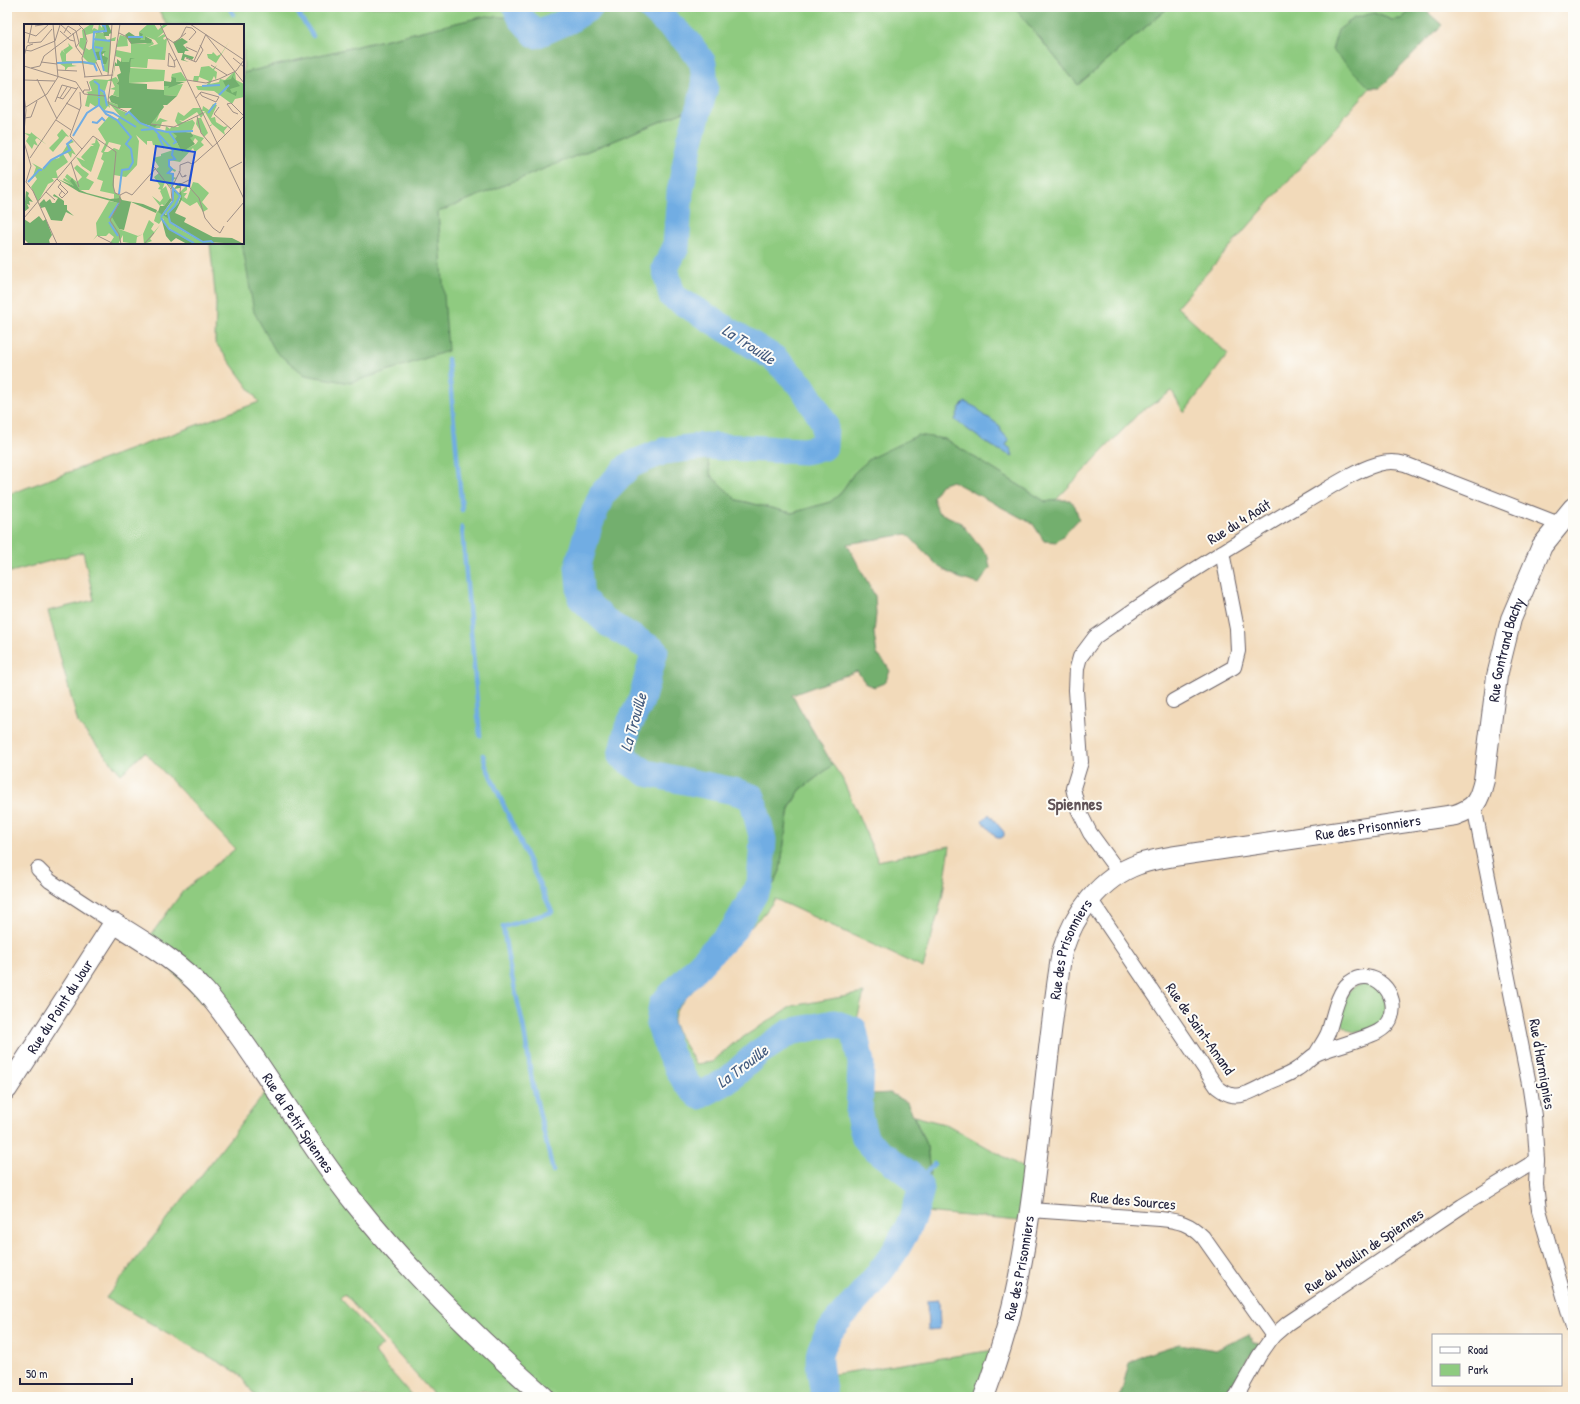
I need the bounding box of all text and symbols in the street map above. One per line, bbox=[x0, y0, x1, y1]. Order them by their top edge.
inset map bbox=[24, 24, 244, 244]
water label: La Trouille bbox=[718, 319, 780, 370]
street label: Rue du 4 Août bbox=[1203, 493, 1275, 549]
street label: Rue Gontrand Bachy bbox=[1483, 594, 1529, 703]
water label: La Trouille bbox=[614, 690, 652, 754]
district label: Spiennes bbox=[1048, 792, 1103, 816]
street label: Rue des Prisonniers bbox=[1314, 809, 1422, 845]
street label: Rue des Prisonniers bbox=[1044, 894, 1097, 1001]
street label: Rue du Point du Jour bbox=[21, 955, 98, 1058]
street label: Rue de Saint-Amand bbox=[1161, 979, 1240, 1079]
street label: Rue d'Harmignies bbox=[1524, 1017, 1561, 1111]
water label: La Trouille bbox=[712, 1039, 773, 1093]
street label: Rue du Petit Spiennes bbox=[258, 1069, 340, 1177]
street label: Rue des Sources bbox=[1090, 1186, 1177, 1215]
street label: Rue du Moulin de Spiennes bbox=[1300, 1203, 1428, 1298]
street label: Rue des Prisonniers bbox=[998, 1214, 1039, 1323]
legend bbox=[1432, 1334, 1562, 1386]
text: Road bbox=[1468, 1341, 1488, 1358]
scale bar bbox=[20, 1360, 132, 1386]
text: Park bbox=[1468, 1361, 1488, 1378]
text: 50 m bbox=[26, 1365, 47, 1382]

